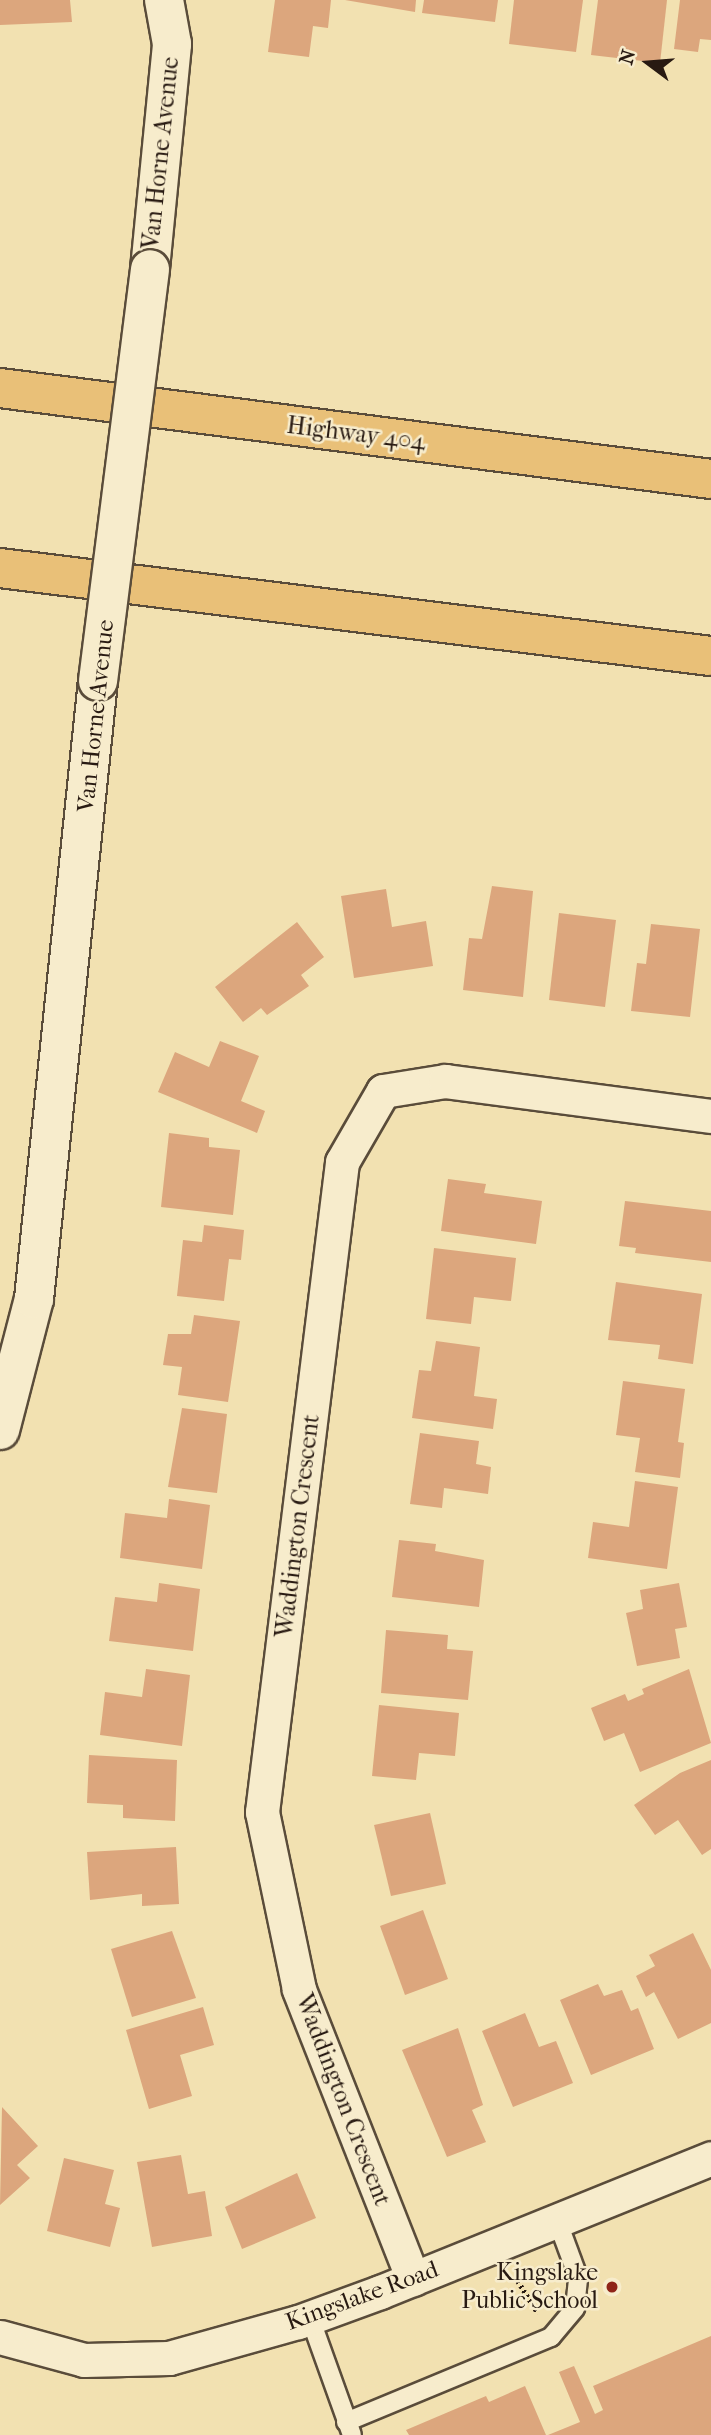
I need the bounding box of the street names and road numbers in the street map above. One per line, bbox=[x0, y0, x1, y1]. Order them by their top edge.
street label: Van Horne Avenue bbox=[137, 55, 185, 251]
street label: Highway 404 bbox=[285, 411, 427, 457]
street label: Van Horne Avenue bbox=[72, 618, 120, 814]
street label: Waddington Crescent bbox=[270, 1413, 326, 1639]
street label: Waddington Crescent bbox=[289, 1990, 397, 2210]
street label: Kingslake Road bbox=[282, 2255, 442, 2337]

